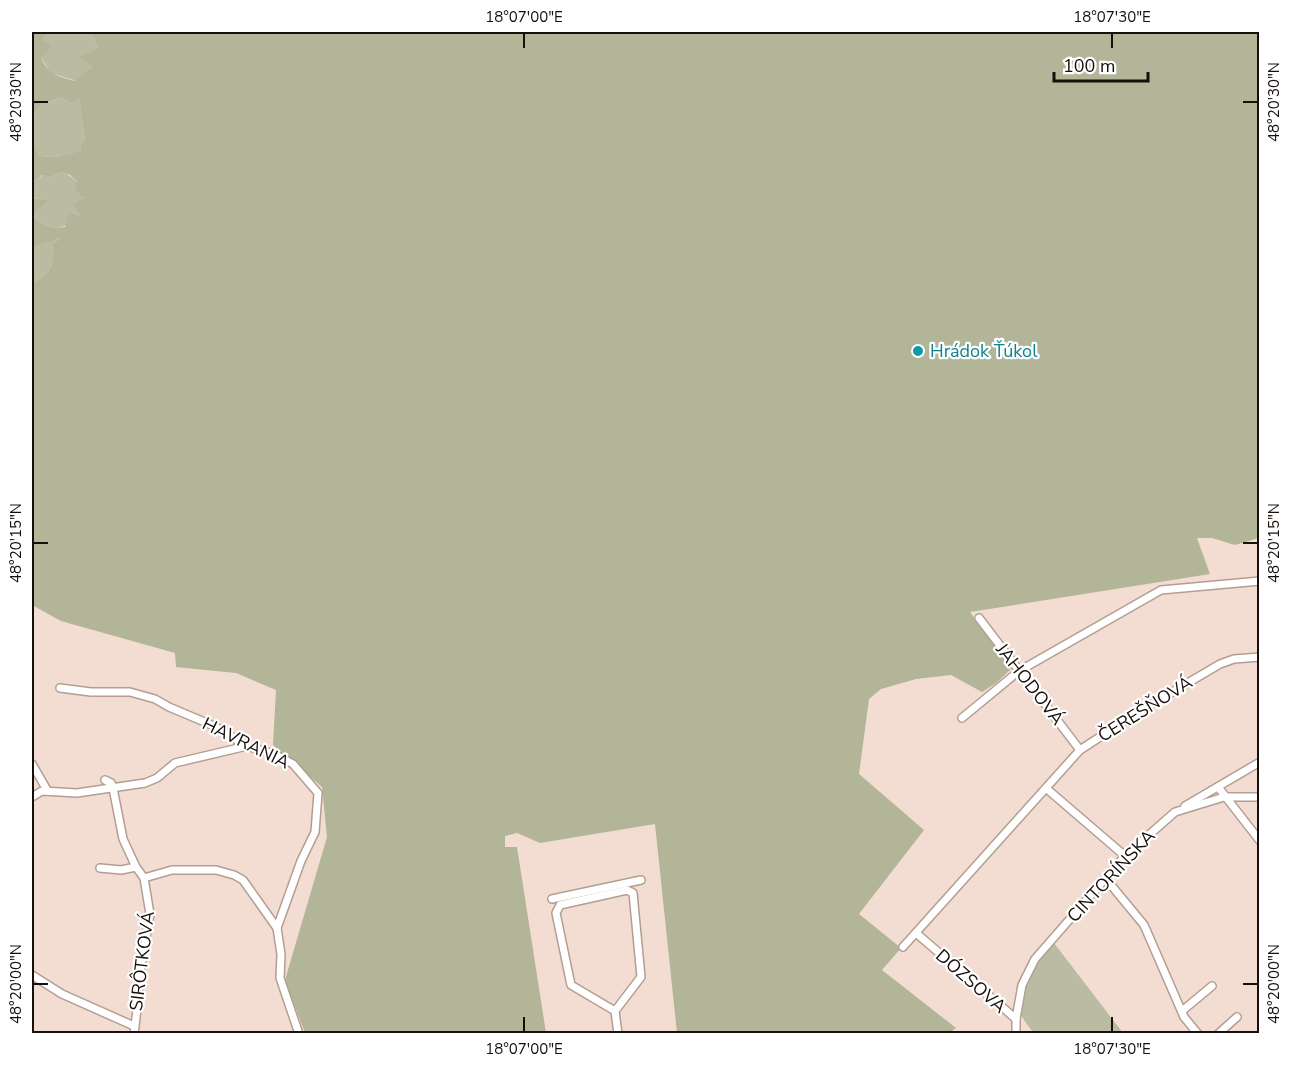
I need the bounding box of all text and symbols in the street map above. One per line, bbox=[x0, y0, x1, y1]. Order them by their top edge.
text: 18°07'00"E bbox=[485, 7, 563, 27]
text: 18°07'30"E bbox=[1073, 7, 1151, 27]
scale bar bbox=[1054, 45, 1148, 83]
text: 100 m bbox=[1063, 54, 1115, 78]
text: 48°20'30"N bbox=[6, 62, 26, 142]
text: 48°20'30"N bbox=[1264, 62, 1284, 142]
place label: Hrádok Ťúkol bbox=[930, 339, 1038, 363]
marker: Hrádok Ťúkol bbox=[911, 344, 925, 358]
text: 48°20'15"N bbox=[6, 503, 26, 583]
text: 48°20'15"N bbox=[1264, 503, 1284, 583]
street label: JAHODOVÁ bbox=[990, 637, 1070, 730]
street label: ČEREŠŇOVÁ bbox=[1093, 670, 1197, 748]
street label: HAVRANIA bbox=[198, 712, 294, 774]
street label: CINTORÍNSKA bbox=[1062, 824, 1160, 928]
street label: SIRÔTKOVÁ bbox=[124, 910, 160, 1012]
text: 48°20'00"N bbox=[6, 944, 26, 1024]
street label: DÓZSOVA bbox=[930, 944, 1012, 1018]
text: 48°20'00"N bbox=[1264, 944, 1284, 1024]
text: 18°07'00"E bbox=[485, 1039, 563, 1059]
text: 18°07'30"E bbox=[1073, 1039, 1151, 1059]

